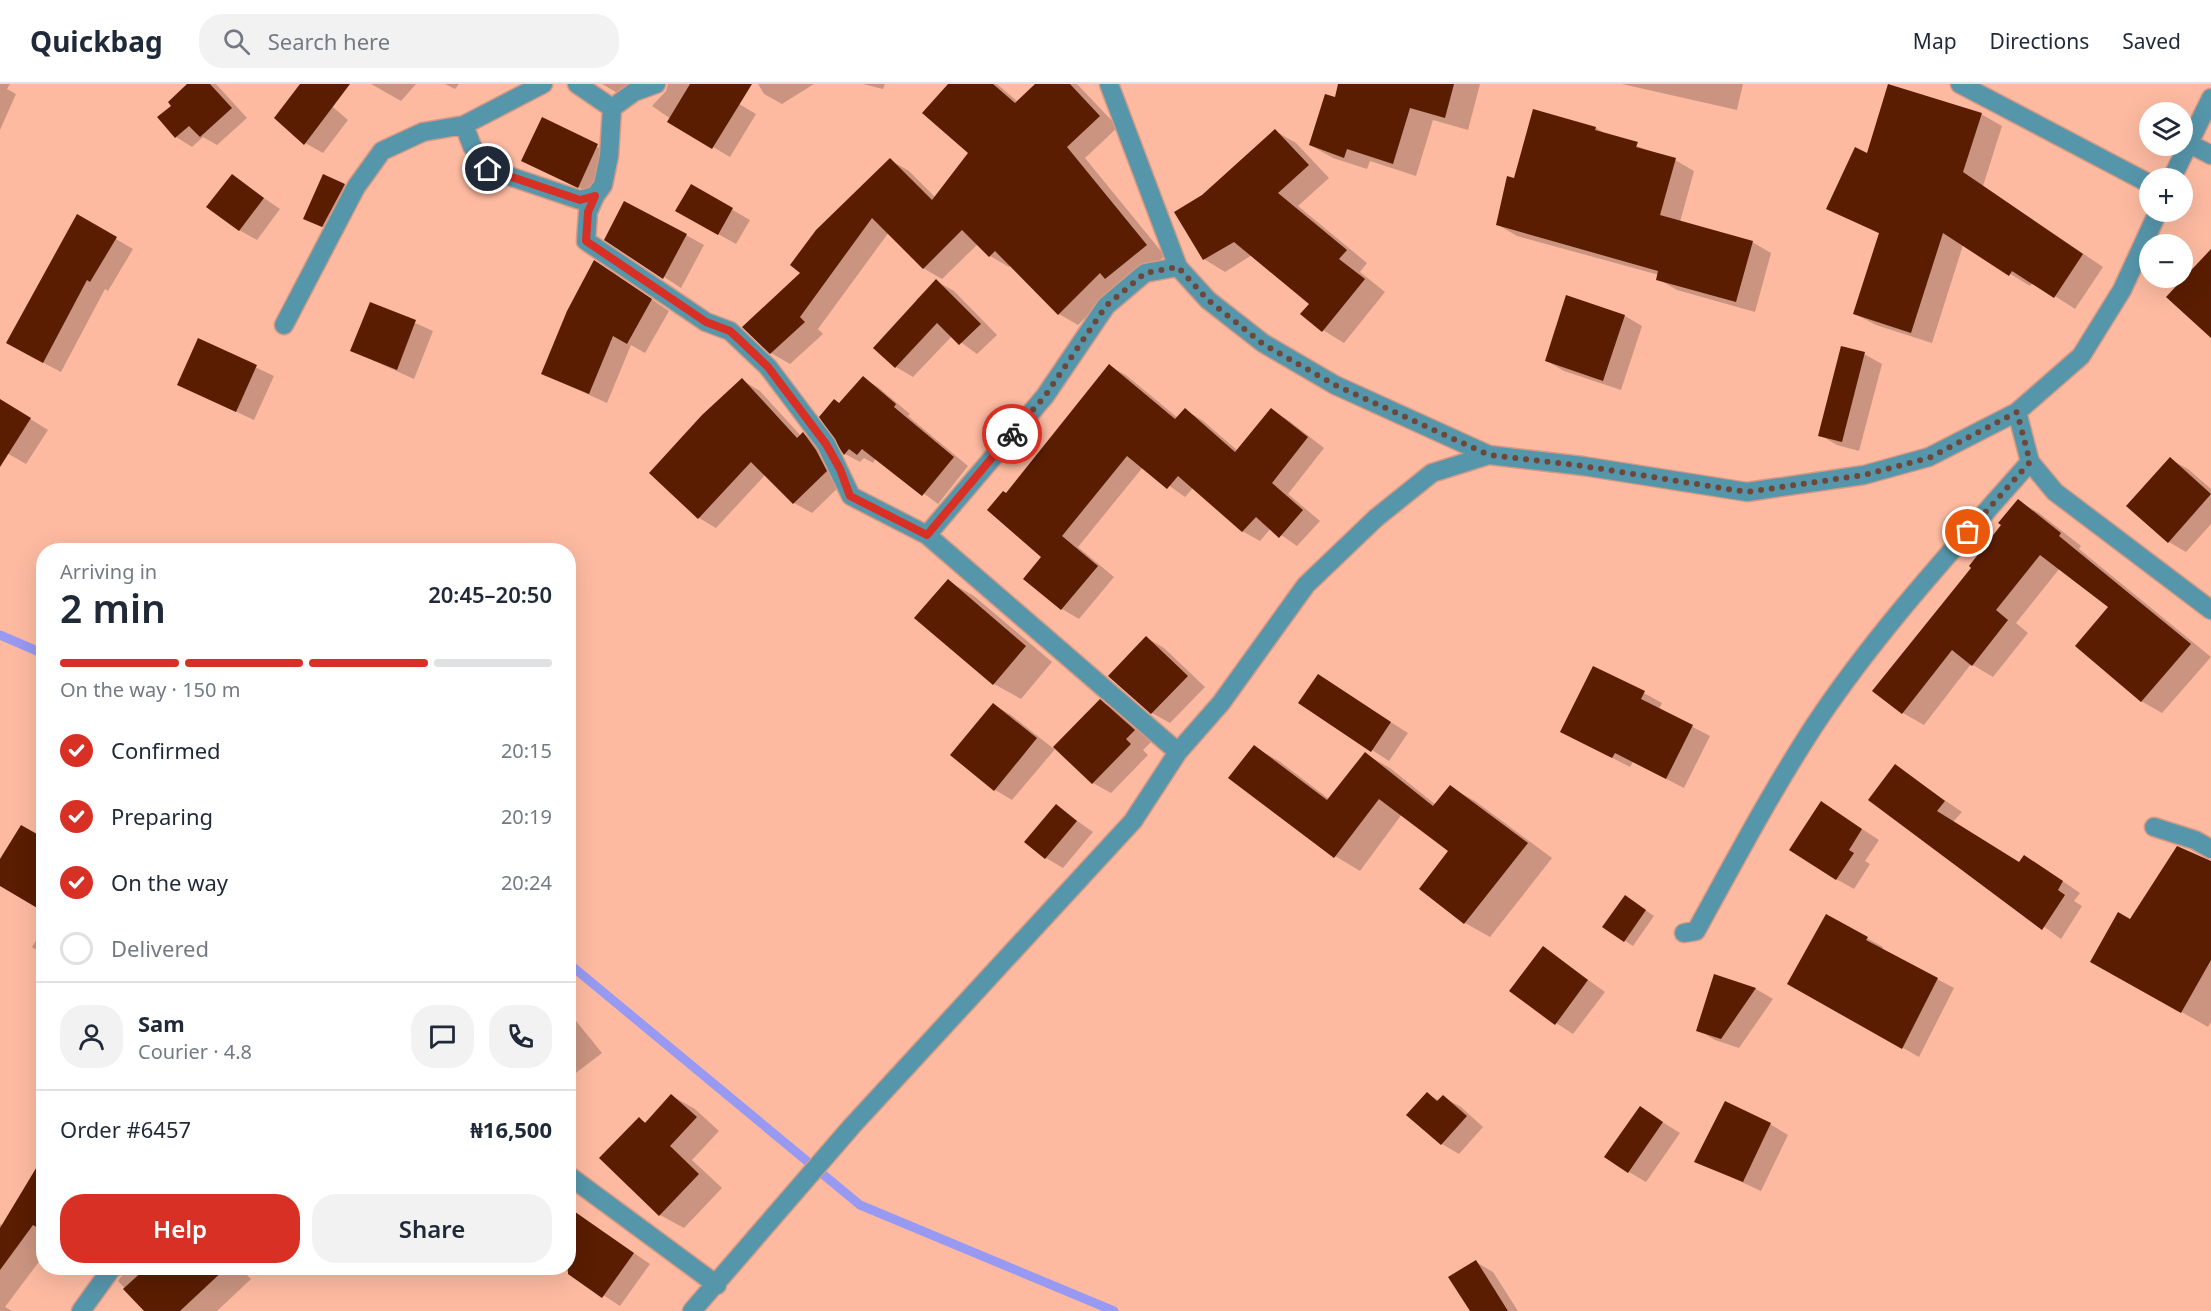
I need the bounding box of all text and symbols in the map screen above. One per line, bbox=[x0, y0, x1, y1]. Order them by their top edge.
search box bbox=[199, 14, 619, 68]
text: Quickbag bbox=[30, 22, 163, 60]
icon: search bbox=[220, 25, 253, 58]
text: Search here bbox=[268, 26, 390, 56]
text: Map bbox=[1913, 27, 1957, 55]
text: Directions bbox=[1990, 27, 2089, 55]
text: Saved bbox=[2122, 27, 2181, 55]
map controls bbox=[2139, 102, 2193, 288]
button: layers bbox=[2139, 102, 2193, 156]
pin bbox=[462, 143, 513, 194]
icon: home bbox=[471, 152, 504, 185]
button: + bbox=[2139, 168, 2193, 222]
button: − bbox=[2139, 234, 2193, 288]
courier bbox=[982, 404, 1042, 464]
icon: bike bbox=[996, 418, 1029, 451]
pin bbox=[1942, 506, 1993, 557]
icon: bag bbox=[1951, 515, 1984, 548]
text: Arriving in bbox=[60, 558, 157, 585]
text: 20:45–20:50 bbox=[428, 579, 552, 609]
text: 2 min bbox=[60, 581, 166, 634]
text: On the way · 150 m bbox=[60, 676, 240, 703]
icon: check bbox=[60, 734, 93, 767]
text: Confirmed bbox=[111, 735, 221, 765]
text: 20:15 bbox=[501, 737, 552, 764]
icon: check bbox=[60, 800, 93, 833]
text: Preparing bbox=[111, 801, 213, 831]
text: 20:19 bbox=[501, 803, 552, 830]
icon: check bbox=[60, 866, 93, 899]
text: On the way bbox=[111, 867, 228, 897]
text: 20:24 bbox=[501, 869, 552, 896]
text: Delivered bbox=[111, 933, 209, 963]
button: person bbox=[60, 1005, 123, 1068]
button: chat bbox=[411, 1005, 474, 1068]
button: phone bbox=[489, 1005, 552, 1068]
text: Sam bbox=[138, 1008, 185, 1038]
text: Courier · 4.8 bbox=[138, 1038, 252, 1065]
text: Order #6457 bbox=[60, 1114, 191, 1144]
text: ₦16,500 bbox=[470, 1114, 552, 1144]
button: Help bbox=[60, 1194, 300, 1263]
button: Share bbox=[312, 1194, 552, 1263]

